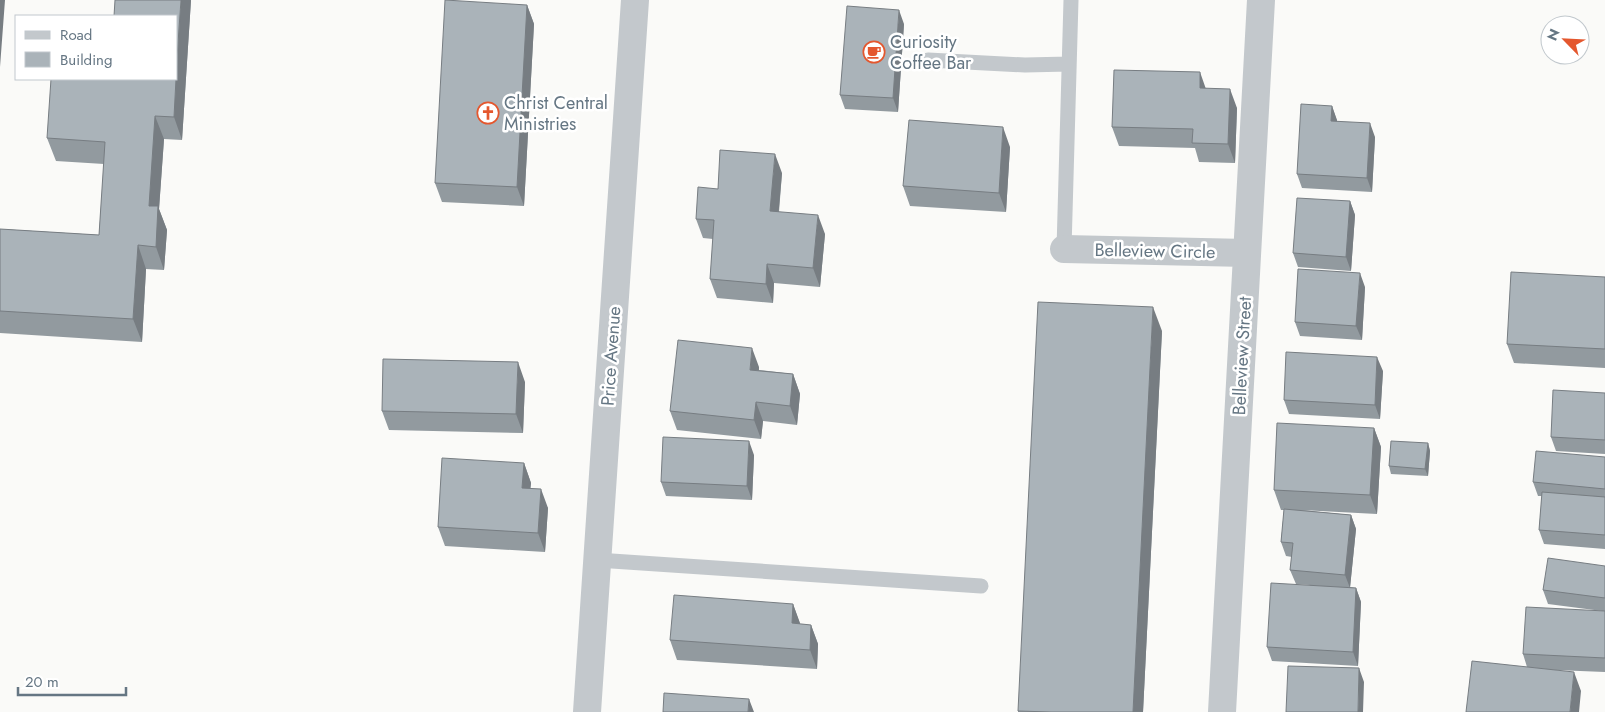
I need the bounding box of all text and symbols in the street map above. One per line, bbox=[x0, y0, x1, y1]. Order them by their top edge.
legend bbox=[15, 15, 178, 80]
north arrow bbox=[1540, 15, 1590, 65]
text: Road bbox=[60, 24, 92, 46]
text: N bbox=[1542, 26, 1565, 44]
place label: Curiosity Coffee Bar bbox=[890, 29, 972, 76]
cafe icon: Curiosity Coffee Bar bbox=[862, 40, 886, 64]
text: Building bbox=[60, 49, 112, 71]
place label: Christ Central Ministries bbox=[504, 90, 608, 137]
church icon: Christ Central Ministries bbox=[476, 101, 500, 125]
street label: Belleview Circle bbox=[1094, 237, 1216, 265]
street label: Belleview Street bbox=[1226, 295, 1258, 416]
street label: Price Avenue bbox=[595, 305, 627, 407]
scale bar bbox=[18, 664, 125, 696]
text: 20 m bbox=[25, 671, 59, 693]

